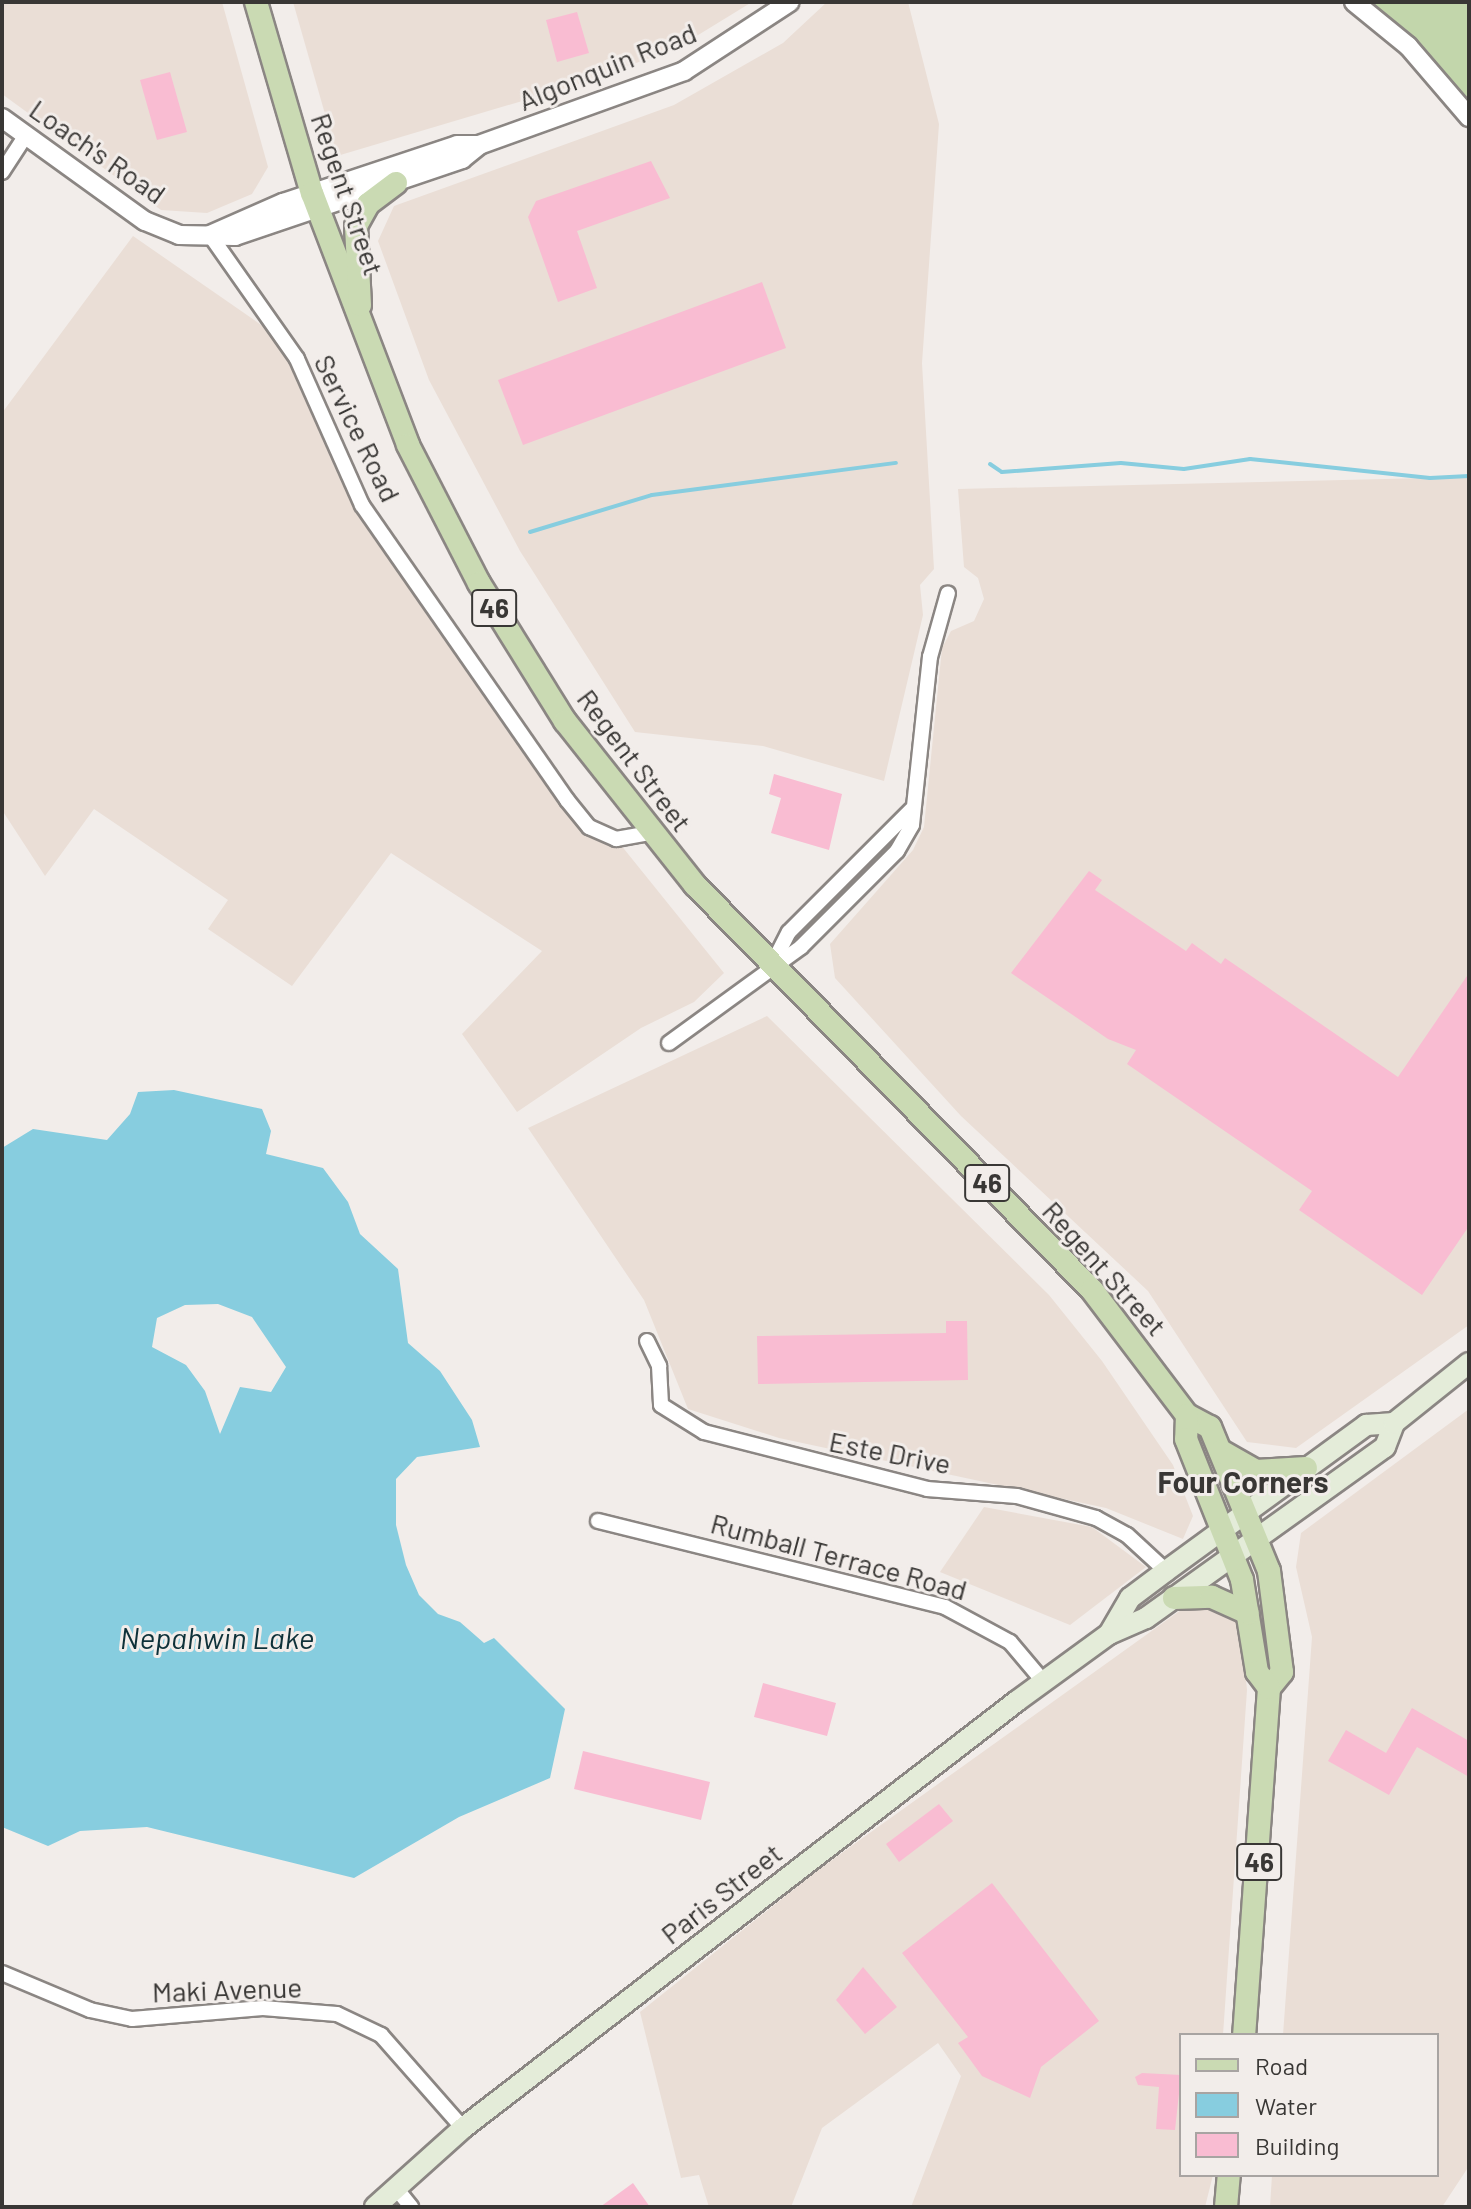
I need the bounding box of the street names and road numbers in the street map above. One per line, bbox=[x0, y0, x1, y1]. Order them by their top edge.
street label: Algonquin Road bbox=[513, 15, 701, 117]
street label: Loach's Road bbox=[24, 92, 172, 210]
street label: Regent Street bbox=[305, 109, 391, 279]
street label: Service Road bbox=[308, 349, 408, 507]
road number: 46 bbox=[470, 586, 518, 630]
street label: Regent Street bbox=[571, 682, 699, 838]
road number: 46 bbox=[963, 1161, 1011, 1205]
street label: Regent Street bbox=[1036, 1194, 1174, 1342]
street label: Este Drive bbox=[826, 1424, 954, 1480]
street label: Rumball Terrace Road bbox=[707, 1506, 971, 1606]
street label: Paris Street bbox=[654, 1836, 788, 1950]
road number: 46 bbox=[1235, 1840, 1283, 1884]
street label: Maki Avenue bbox=[151, 1970, 303, 2008]

